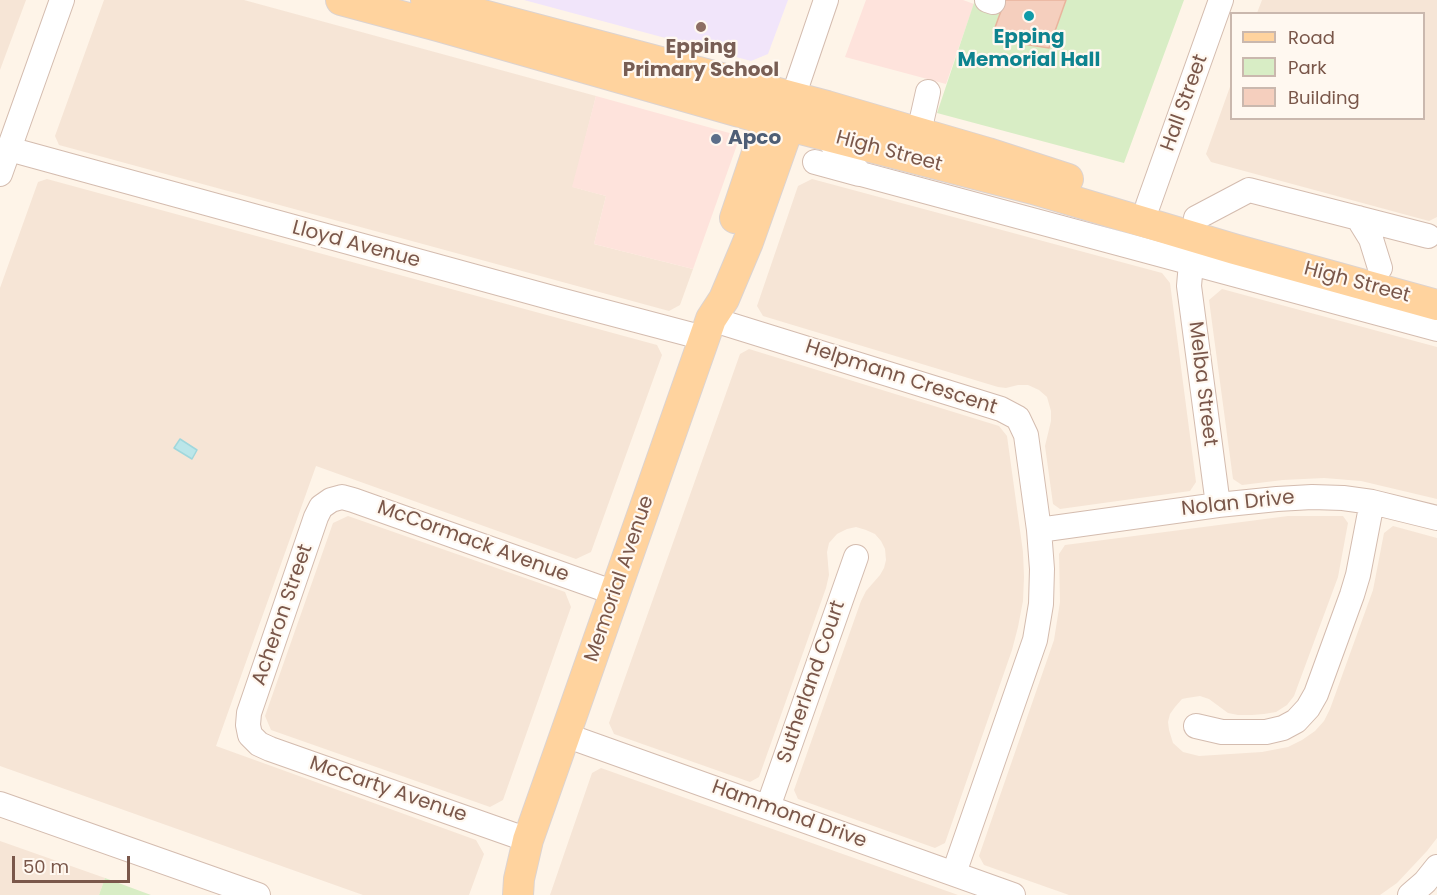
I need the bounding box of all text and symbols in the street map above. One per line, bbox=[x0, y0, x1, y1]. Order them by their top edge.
marker: Epping Memorial Hall bbox=[1022, 9, 1036, 23]
legend bbox=[1230, 12, 1425, 120]
marker: Epping Primary School bbox=[694, 20, 708, 34]
text: Road bbox=[1288, 25, 1335, 50]
place label: Epping Memorial Hall bbox=[958, 26, 1100, 73]
place label: Epping Primary School bbox=[623, 36, 779, 83]
street label: Hall Street bbox=[1156, 51, 1214, 155]
text: Park bbox=[1288, 55, 1327, 80]
text: Building bbox=[1288, 85, 1360, 110]
street label: High Street bbox=[833, 126, 945, 178]
place label: Apco bbox=[728, 127, 781, 151]
marker: Apco bbox=[709, 132, 723, 146]
street label: Lloyd Avenue bbox=[289, 216, 423, 274]
street label: High Street bbox=[1301, 257, 1413, 309]
street label: Melba Street bbox=[1182, 320, 1222, 448]
street label: Helpmann Crescent bbox=[802, 336, 1000, 420]
street label: Nolan Drive bbox=[1180, 486, 1296, 522]
street label: Memorial Avenue bbox=[580, 493, 660, 665]
street label: McCormack Avenue bbox=[374, 496, 572, 588]
street label: Acheron Street bbox=[248, 541, 318, 689]
street label: Sutherland Court bbox=[773, 598, 851, 766]
street label: McCarty Avenue bbox=[306, 752, 470, 828]
street label: Hammond Drive bbox=[708, 776, 870, 854]
scale bar bbox=[15, 844, 134, 882]
text: 50 m bbox=[23, 854, 69, 879]

